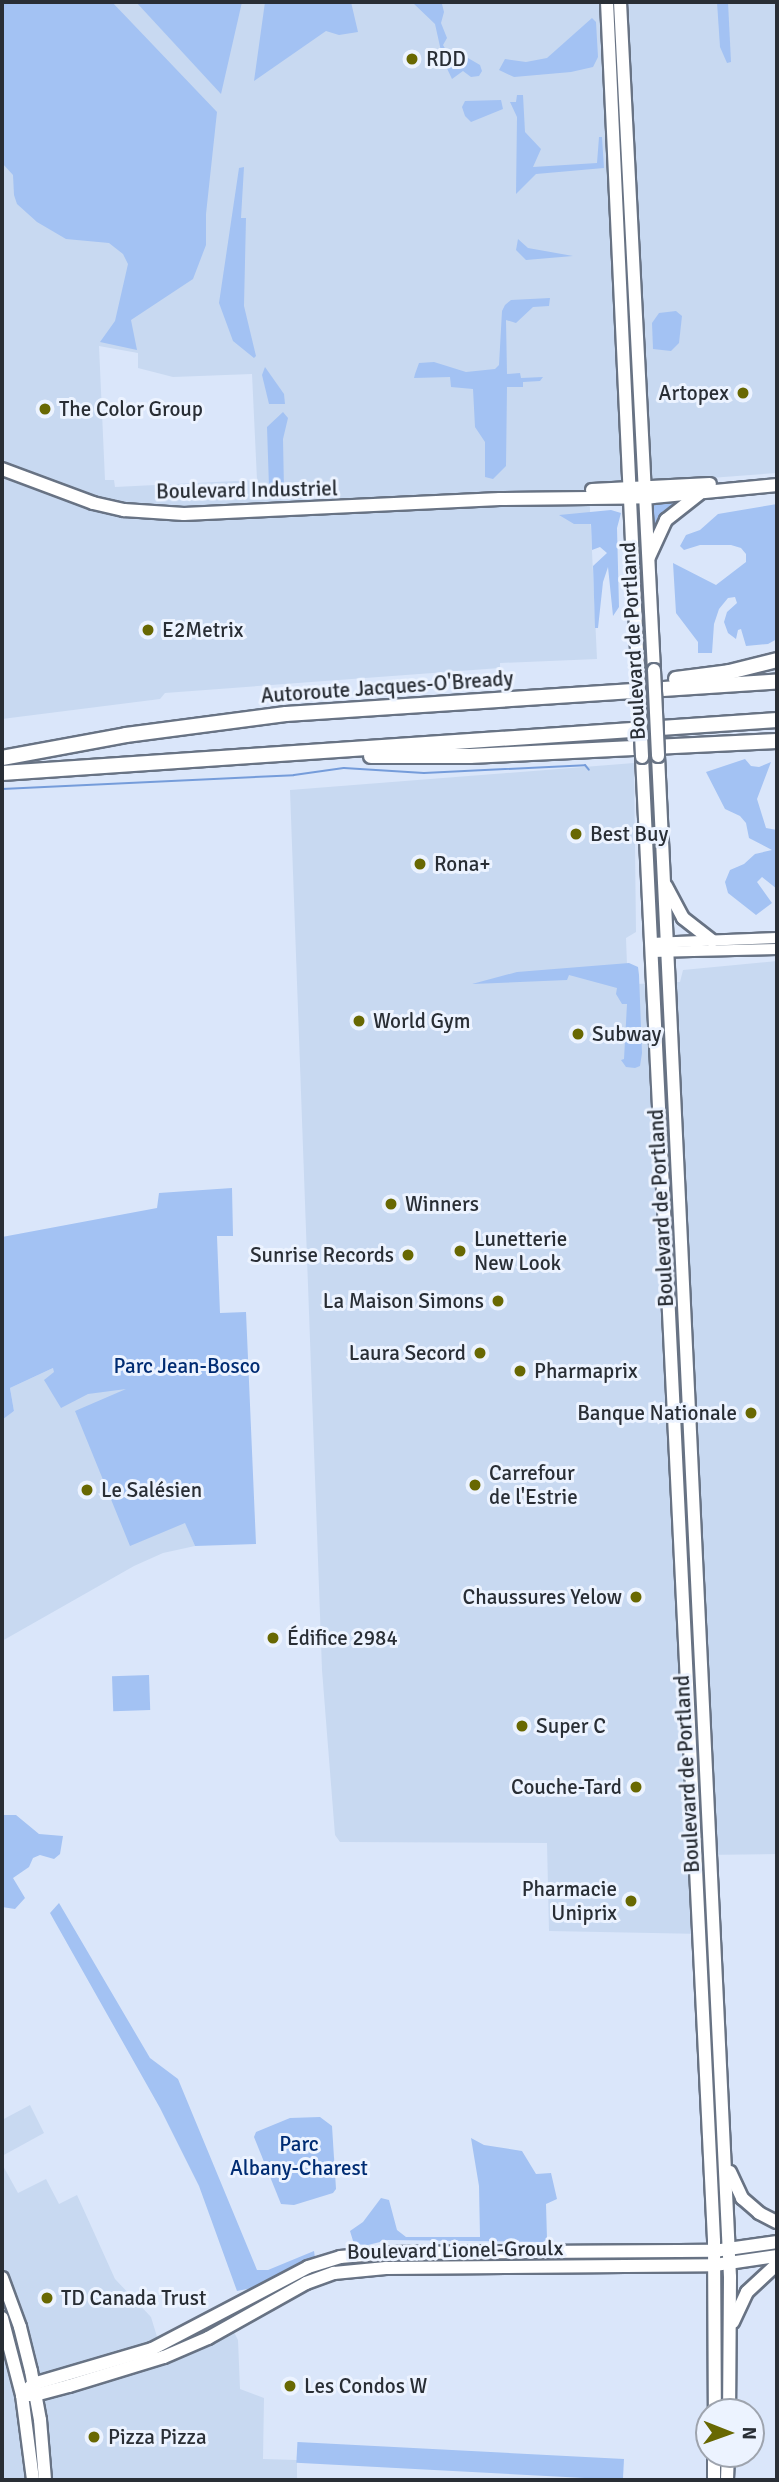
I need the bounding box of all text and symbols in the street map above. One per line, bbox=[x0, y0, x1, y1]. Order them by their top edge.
place label: RDD bbox=[426, 46, 466, 72]
marker: RDD bbox=[404, 51, 420, 67]
place label: Artopex bbox=[659, 380, 729, 406]
marker: Artopex bbox=[735, 385, 751, 401]
place label: The Color Group bbox=[59, 396, 203, 422]
marker: The Color Group bbox=[37, 401, 53, 417]
street label: Boulevard Industriel bbox=[156, 476, 338, 504]
street label: Boulevard de Portland bbox=[615, 541, 651, 741]
place label: E2Metrix bbox=[162, 617, 243, 643]
marker: E2Metrix bbox=[140, 622, 156, 638]
street label: Autoroute Jacques-O'Bready bbox=[260, 666, 514, 708]
place label: Best Buy bbox=[590, 821, 668, 847]
marker: Best Buy bbox=[568, 826, 584, 842]
place label: Rona+ bbox=[434, 851, 491, 877]
marker: Rona+ bbox=[412, 856, 428, 872]
place label: World Gym bbox=[373, 1008, 470, 1034]
marker: World Gym bbox=[351, 1013, 367, 1029]
place label: Subway bbox=[592, 1021, 661, 1047]
marker: Subway bbox=[570, 1026, 586, 1042]
street label: Boulevard de Portland bbox=[643, 1108, 679, 1308]
place label: Winners bbox=[405, 1191, 479, 1217]
marker: Winners bbox=[383, 1196, 399, 1212]
place label: Lunetterie New Look bbox=[474, 1226, 567, 1276]
place label: Sunrise Records bbox=[250, 1242, 394, 1268]
marker: Lunetterie New Look bbox=[452, 1243, 468, 1259]
marker: Sunrise Records bbox=[400, 1247, 416, 1263]
place label: La Maison Simons bbox=[323, 1288, 484, 1314]
marker: La Maison Simons bbox=[490, 1293, 506, 1309]
place label: Laura Secord bbox=[349, 1340, 466, 1366]
marker: Laura Secord bbox=[472, 1345, 488, 1361]
park label: Parc Jean-Bosco bbox=[114, 1353, 260, 1379]
place label: Pharmaprix bbox=[534, 1358, 638, 1384]
marker: Pharmaprix bbox=[512, 1363, 528, 1379]
place label: Banque Nationale bbox=[577, 1400, 737, 1426]
marker: Banque Nationale bbox=[743, 1405, 759, 1421]
place label: Carrefour de l'Estrie bbox=[489, 1460, 578, 1510]
place label: Le Salésien bbox=[101, 1477, 202, 1503]
marker: Carrefour de l'Estrie bbox=[467, 1477, 483, 1493]
marker: Le Salésien bbox=[79, 1482, 95, 1498]
place label: Chaussures Yelow bbox=[463, 1584, 622, 1610]
marker: Chaussures Yelow bbox=[628, 1589, 644, 1605]
place label: Édifice 2984 bbox=[287, 1625, 398, 1651]
marker: Édifice 2984 bbox=[265, 1630, 281, 1646]
street label: Boulevard de Portland bbox=[669, 1674, 705, 1874]
place label: Super C bbox=[536, 1713, 606, 1739]
marker: Super C bbox=[514, 1718, 530, 1734]
place label: Couche-Tard bbox=[511, 1774, 622, 1800]
marker: Couche-Tard bbox=[628, 1779, 644, 1795]
place label: Pharmacie Uniprix bbox=[522, 1876, 617, 1926]
marker: Pharmacie Uniprix bbox=[623, 1893, 639, 1909]
park label: Parc Albany-Charest bbox=[230, 2131, 368, 2181]
street label: Boulevard Lionel-Groulx bbox=[347, 2236, 563, 2264]
place label: TD Canada Trust bbox=[61, 2285, 206, 2311]
marker: TD Canada Trust bbox=[39, 2290, 55, 2306]
place label: Les Condos W bbox=[304, 2373, 427, 2399]
marker: Les Condos W bbox=[282, 2378, 298, 2394]
north arrow bbox=[695, 2398, 765, 2468]
place label: Pizza Pizza bbox=[108, 2424, 207, 2450]
text: N bbox=[737, 2427, 761, 2440]
marker: Pizza Pizza bbox=[86, 2429, 102, 2445]

